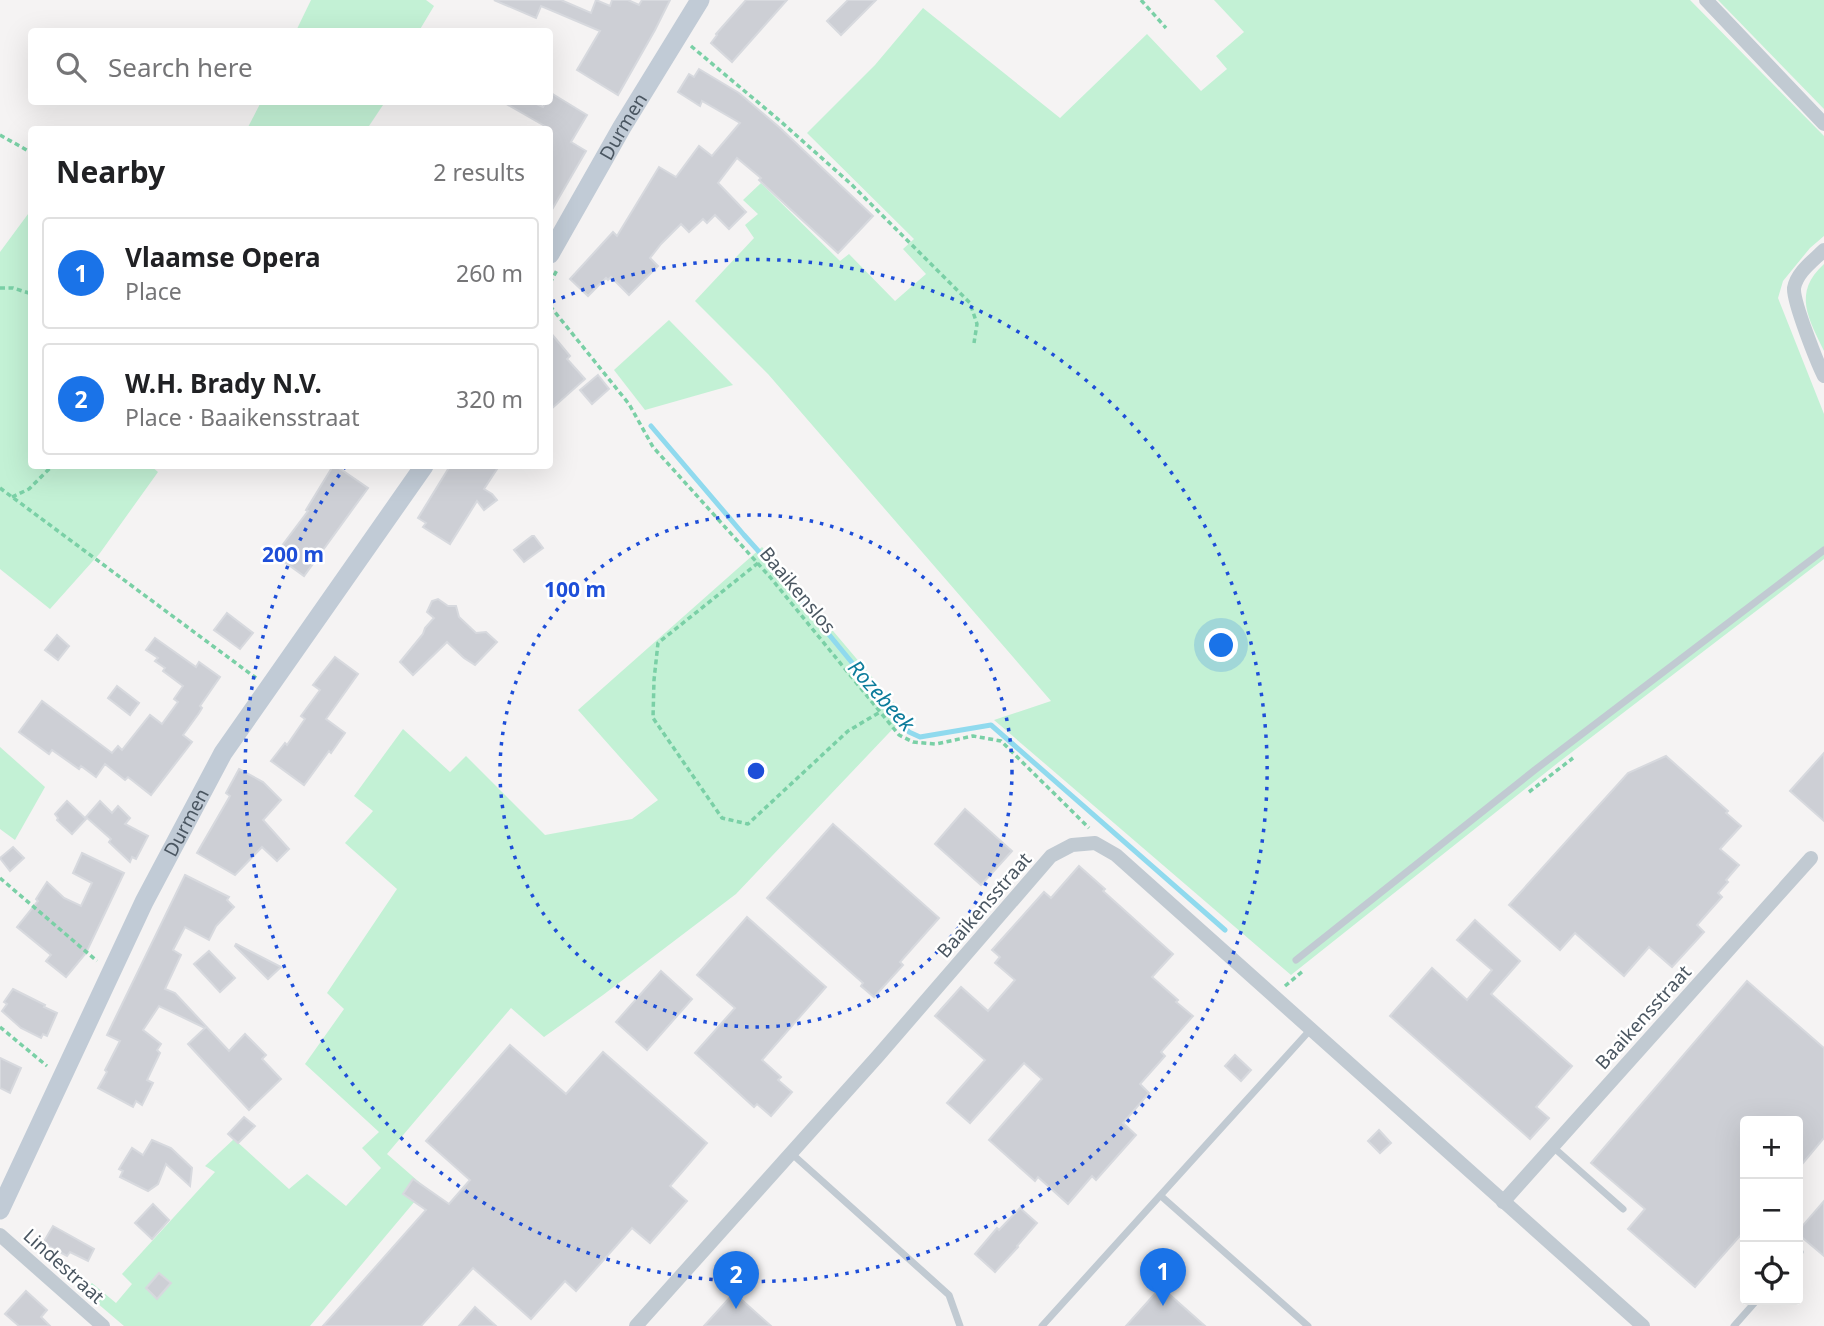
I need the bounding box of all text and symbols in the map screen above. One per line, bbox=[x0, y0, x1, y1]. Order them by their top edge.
search box bbox=[28, 28, 553, 105]
icon: search bbox=[52, 48, 90, 86]
text: Search here bbox=[108, 49, 253, 85]
street label: Durmen bbox=[593, 88, 653, 165]
text: Nearby bbox=[56, 151, 165, 192]
text: 2 results bbox=[433, 156, 525, 188]
text: Vlaamse Opera bbox=[125, 239, 321, 275]
text: 1 bbox=[74, 257, 88, 289]
text: 260 m bbox=[456, 257, 523, 289]
text: Place bbox=[125, 275, 182, 307]
text: W.H. Brady N.V. bbox=[125, 365, 322, 401]
text: 2 bbox=[74, 383, 88, 415]
text: 320 m bbox=[456, 383, 523, 415]
text: Place · Baaikensstraat bbox=[125, 401, 360, 433]
text: 200 m bbox=[262, 540, 324, 568]
street label: Baaikenslos bbox=[754, 541, 842, 639]
text: 100 m bbox=[544, 575, 606, 603]
your location bbox=[1204, 628, 1238, 662]
water label: Rozebeek bbox=[842, 654, 922, 738]
centre of rings bbox=[744, 759, 768, 783]
street label: Durmen bbox=[157, 784, 215, 861]
street label: Baaikensstraat bbox=[931, 847, 1037, 963]
street label: Baaikensstraat bbox=[1589, 959, 1697, 1075]
map controls bbox=[1740, 1116, 1803, 1305]
button: + bbox=[1740, 1116, 1803, 1179]
button: − bbox=[1740, 1179, 1803, 1242]
street label: Lindestraat bbox=[18, 1223, 110, 1309]
button: locate bbox=[1740, 1242, 1803, 1305]
pin: 1 bbox=[1140, 1248, 1186, 1306]
pin: 2 bbox=[713, 1251, 759, 1309]

